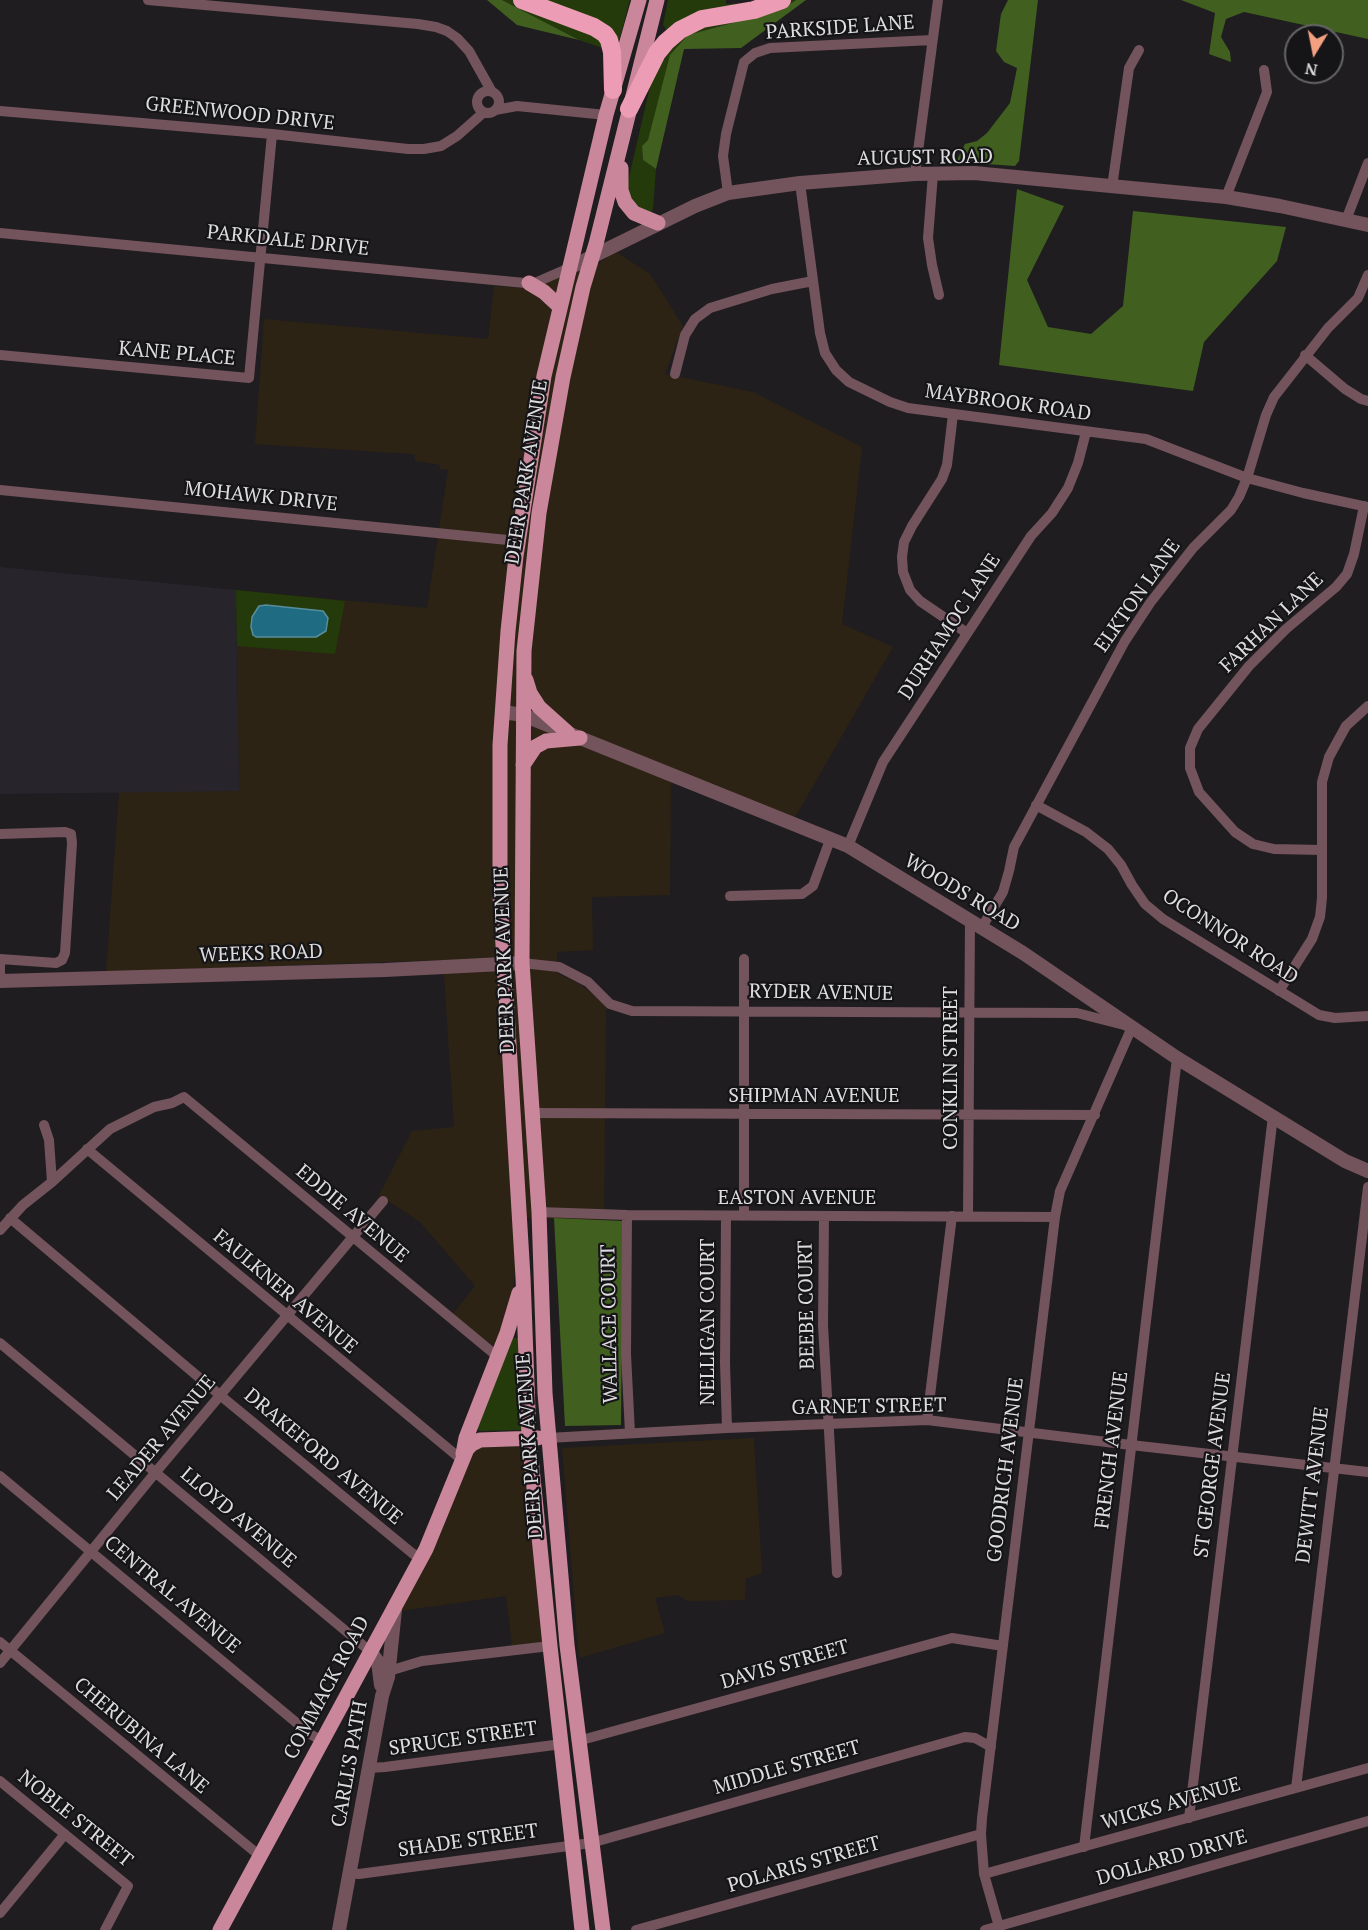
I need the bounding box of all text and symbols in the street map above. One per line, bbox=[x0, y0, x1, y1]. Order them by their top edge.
street label: PARKSIDE LANE bbox=[765, 11, 915, 45]
north arrow bbox=[1284, 24, 1344, 84]
text: N bbox=[1303, 58, 1319, 82]
street label: GREENWOOD DRIVE bbox=[144, 92, 336, 136]
street label: AUGUST ROAD bbox=[857, 145, 993, 171]
street label: PARKDALE DRIVE bbox=[206, 221, 370, 261]
street label: KANE PLACE bbox=[118, 337, 236, 371]
street label: DEER PARK AVENUE bbox=[501, 378, 553, 566]
street label: MAYBROOK ROAD bbox=[923, 379, 1093, 427]
street label: MOHAWK DRIVE bbox=[183, 477, 339, 517]
street label: ELKTON LANE bbox=[1090, 535, 1186, 657]
street label: DURHAMOC LANE bbox=[894, 549, 1006, 705]
street label: FARHAN LANE bbox=[1215, 568, 1329, 678]
street label: WOODS ROAD bbox=[900, 849, 1024, 937]
street label: DEER PARK AVENUE bbox=[490, 866, 520, 1054]
street label: OCONNOR ROAD bbox=[1157, 884, 1303, 990]
street label: WEEKS ROAD bbox=[199, 940, 323, 968]
street label: RYDER AVENUE bbox=[749, 980, 893, 1006]
street label: CONKLIN STREET bbox=[939, 986, 963, 1150]
street label: SHIPMAN AVENUE bbox=[728, 1084, 900, 1108]
street label: EDDIE AVENUE bbox=[291, 1160, 413, 1268]
street label: EASTON AVENUE bbox=[718, 1186, 876, 1210]
street label: FAULKNER AVENUE bbox=[208, 1225, 362, 1359]
street label: NELLIGAN COURT bbox=[696, 1239, 720, 1405]
street label: BEEBE COURT bbox=[794, 1240, 820, 1370]
street label: WALLACE COURT bbox=[597, 1244, 623, 1404]
street label: DEER PARK AVENUE bbox=[512, 1352, 548, 1540]
street label: LEADER AVENUE bbox=[103, 1370, 221, 1506]
street label: FRENCH AVENUE bbox=[1090, 1370, 1134, 1530]
street label: ST GEORGE AVENUE bbox=[1190, 1371, 1236, 1559]
street label: GOODRICH AVENUE bbox=[983, 1376, 1029, 1564]
street label: DRAKEFORD AVENUE bbox=[239, 1384, 407, 1530]
street label: GARNET STREET bbox=[791, 1394, 947, 1420]
street label: DEWITT AVENUE bbox=[1291, 1405, 1335, 1565]
street label: LLOYD AVENUE bbox=[175, 1463, 301, 1573]
street label: CENTRAL AVENUE bbox=[99, 1531, 245, 1659]
street label: COMMACK ROAD bbox=[279, 1612, 375, 1764]
street label: DAVIS STREET bbox=[718, 1635, 852, 1695]
street label: CHERUBINA LANE bbox=[69, 1673, 213, 1799]
street label: CARLL'S PATH bbox=[327, 1699, 373, 1829]
street label: SPRUCE STREET bbox=[387, 1717, 539, 1761]
street label: MIDDLE STREET bbox=[711, 1736, 863, 1800]
street label: NOBLE STREET bbox=[13, 1765, 137, 1873]
street label: WICKS AVENUE bbox=[1099, 1773, 1243, 1835]
street label: SHADE STREET bbox=[396, 1819, 540, 1863]
street label: DOLLARD DRIVE bbox=[1094, 1825, 1250, 1891]
street label: POLARIS STREET bbox=[725, 1832, 883, 1898]

